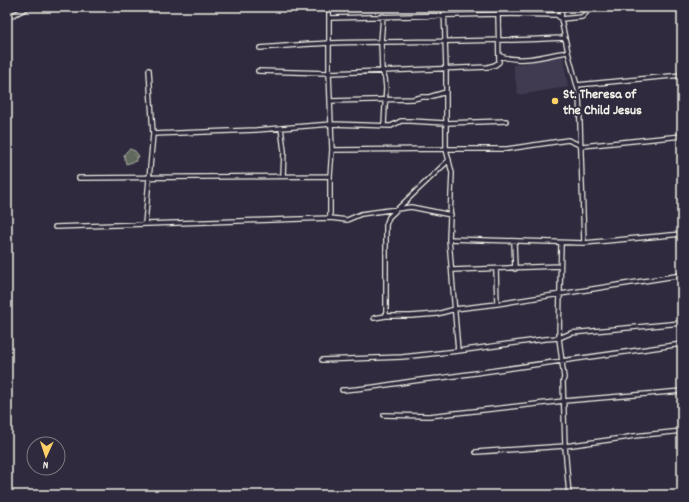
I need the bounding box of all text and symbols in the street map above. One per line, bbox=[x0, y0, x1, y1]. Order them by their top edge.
place label: St. Theresa of the Child Jesus bbox=[563, 85, 642, 121]
marker: St. Theresa of the Child Jesus bbox=[550, 96, 560, 106]
north arrow bbox=[26, 436, 66, 476]
text: N bbox=[42, 456, 49, 472]

